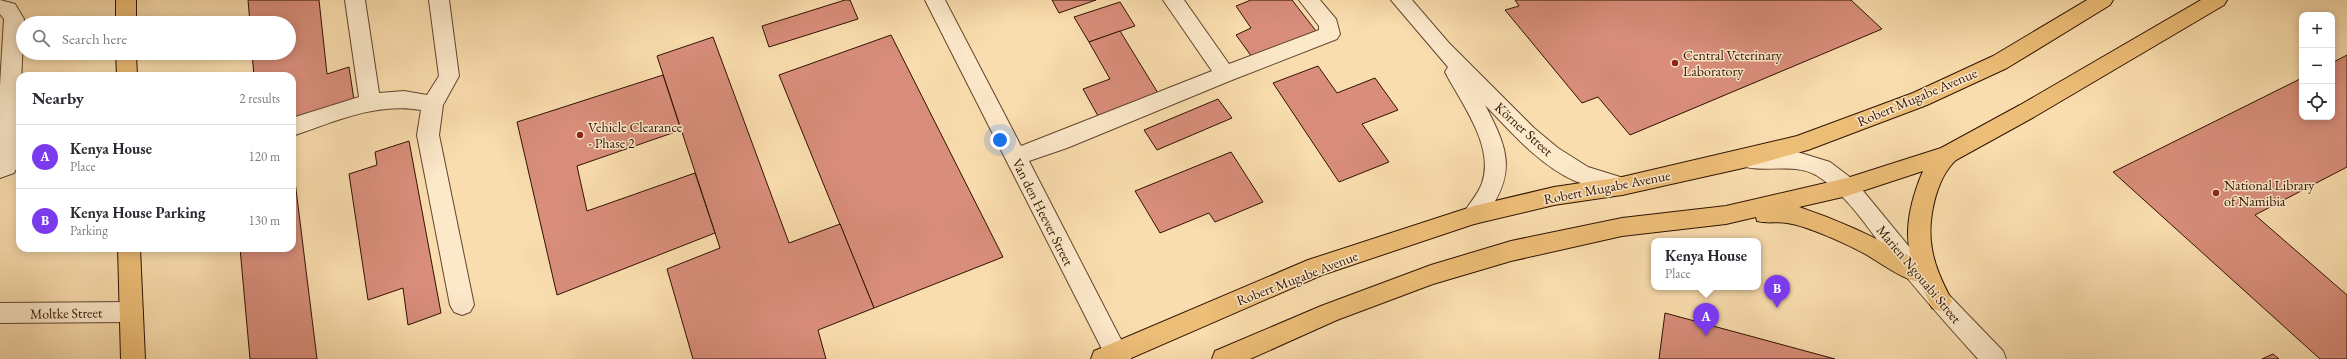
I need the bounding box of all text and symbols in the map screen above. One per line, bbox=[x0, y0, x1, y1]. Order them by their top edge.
map controls bbox=[2299, 12, 2335, 120]
button: + bbox=[2299, 12, 2335, 48]
search box bbox=[16, 16, 296, 60]
icon: search bbox=[30, 27, 52, 49]
text: Search here bbox=[62, 29, 127, 48]
place label: Central Veterinary Laboratory bbox=[1683, 46, 1783, 80]
button: − bbox=[2299, 48, 2335, 84]
marker: Central Veterinary Laboratory bbox=[1670, 58, 1680, 68]
street label: Robert Mugabe Avenue bbox=[1854, 63, 1980, 130]
button: locate bbox=[2299, 84, 2335, 120]
text: Nearby bbox=[32, 87, 84, 109]
text: 2 results bbox=[239, 90, 280, 107]
street label: Körner Street bbox=[1491, 98, 1557, 160]
place label: Vehicle Clearance - Phase 2 bbox=[588, 118, 683, 152]
marker: Vehicle Clearance - Phase 2 bbox=[575, 130, 585, 140]
your location bbox=[990, 130, 1010, 150]
text: Kenya House bbox=[70, 139, 152, 158]
text: A bbox=[40, 148, 50, 165]
text: 120 m bbox=[249, 148, 280, 165]
street label: Van den Heever Street bbox=[1008, 155, 1078, 269]
text: Place bbox=[70, 158, 96, 175]
street label: Robert Mugabe Avenue bbox=[1542, 166, 1672, 208]
place label: National Library of Namibia bbox=[2224, 176, 2315, 210]
marker: National Library of Namibia bbox=[2211, 188, 2221, 198]
text: Kenya House Parking bbox=[70, 203, 206, 222]
text: B bbox=[41, 212, 49, 229]
text: 130 m bbox=[249, 212, 280, 229]
street label: Marien Ngouabi Street bbox=[1873, 221, 1966, 327]
text: Parking bbox=[70, 222, 108, 239]
popup bbox=[1651, 238, 1761, 290]
street label: Robert Mugabe Avenue bbox=[1234, 246, 1361, 309]
text: Kenya House bbox=[1665, 246, 1747, 265]
text: Place bbox=[1665, 265, 1691, 282]
pin: B bbox=[1764, 275, 1790, 308]
street label: Moltke Street bbox=[30, 303, 103, 323]
pin: A bbox=[1693, 303, 1719, 336]

